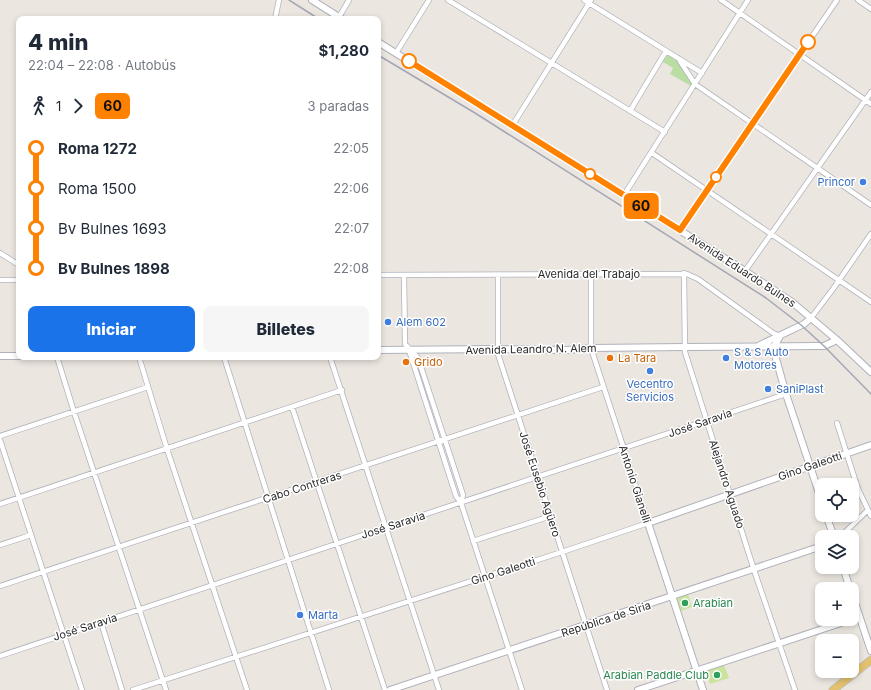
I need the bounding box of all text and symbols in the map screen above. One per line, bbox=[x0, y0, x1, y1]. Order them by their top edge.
text: 4 min bbox=[28, 29, 89, 55]
unlabelled marker bbox=[800, 34, 816, 50]
text: $1,280 bbox=[318, 41, 369, 60]
unlabelled marker bbox=[401, 53, 417, 69]
text: 22:04 – 22:08 · Autobús bbox=[28, 57, 176, 73]
icon: walk bbox=[28, 95, 50, 117]
icon: forward bbox=[67, 95, 89, 117]
text: 60 bbox=[103, 97, 122, 114]
text: 1 bbox=[56, 98, 61, 114]
text: 3 paradas bbox=[308, 98, 369, 114]
text: Roma 1272 bbox=[58, 139, 137, 158]
text: 22:05 bbox=[333, 140, 369, 156]
unlabelled marker bbox=[584, 168, 596, 180]
unlabelled marker bbox=[710, 171, 722, 183]
place label: Princor bbox=[817, 175, 855, 189]
marker: Princor bbox=[858, 177, 868, 187]
text: Roma 1500 bbox=[58, 179, 136, 198]
text: 22:06 bbox=[333, 180, 369, 196]
line badge: 60 bbox=[623, 193, 659, 219]
text: 60 bbox=[632, 197, 650, 214]
text: Bv Bulnes 1693 bbox=[58, 219, 167, 238]
text: 22:07 bbox=[334, 220, 369, 236]
street label: Avenida Eduardo Bulnes bbox=[685, 230, 799, 310]
text: Bv Bulnes 1898 bbox=[58, 259, 170, 278]
text: 22:08 bbox=[333, 260, 369, 276]
street label: Avenida del Trabajo bbox=[538, 267, 641, 281]
button: Iniciar bbox=[28, 306, 195, 352]
button: Billetes bbox=[203, 306, 369, 352]
place label: Alem 602 bbox=[396, 315, 446, 329]
marker: Alem 602 bbox=[383, 317, 393, 327]
street label: Avenida Leandro N. Alem bbox=[465, 341, 597, 357]
place label: S & S Auto Motores bbox=[734, 345, 789, 372]
place label: La Tara bbox=[618, 351, 656, 365]
marker: La Tara bbox=[605, 353, 615, 363]
marker: S & S Auto Motores bbox=[721, 353, 731, 363]
place label: Grido bbox=[414, 355, 443, 369]
marker: Grido bbox=[401, 357, 411, 367]
marker: Vecentro Servicios bbox=[645, 366, 655, 376]
place label: Vecentro Servicios bbox=[626, 377, 674, 404]
place label: SaniPlast bbox=[776, 382, 824, 396]
marker: SaniPlast bbox=[763, 384, 773, 394]
street label: José Saravia bbox=[666, 406, 734, 440]
street label: José Eusebio Agüero bbox=[516, 429, 564, 539]
street label: Alejandro Aguado bbox=[706, 438, 748, 531]
street label: Antonio Gianelli bbox=[616, 443, 654, 525]
street label: Gino Galeotti bbox=[776, 449, 844, 483]
street label: Cabo Contreras bbox=[261, 468, 343, 506]
map controls bbox=[815, 478, 859, 678]
button: locate bbox=[815, 478, 859, 522]
street label: José Saravia bbox=[359, 508, 427, 542]
button: layers bbox=[815, 530, 859, 574]
street label: Gino Galeotti bbox=[469, 554, 537, 588]
button: + bbox=[815, 582, 859, 626]
place label: Arabian bbox=[693, 596, 733, 610]
street label: República de Siria bbox=[559, 598, 653, 640]
marker: Arabian bbox=[680, 598, 690, 608]
place label: Marta bbox=[308, 608, 338, 622]
street label: José Saravia bbox=[51, 610, 119, 644]
marker: Marta bbox=[295, 610, 305, 620]
button: − bbox=[815, 634, 859, 678]
place label: Arabian Paddle Club bbox=[603, 668, 709, 682]
marker: Arabian Paddle Club bbox=[712, 670, 722, 680]

